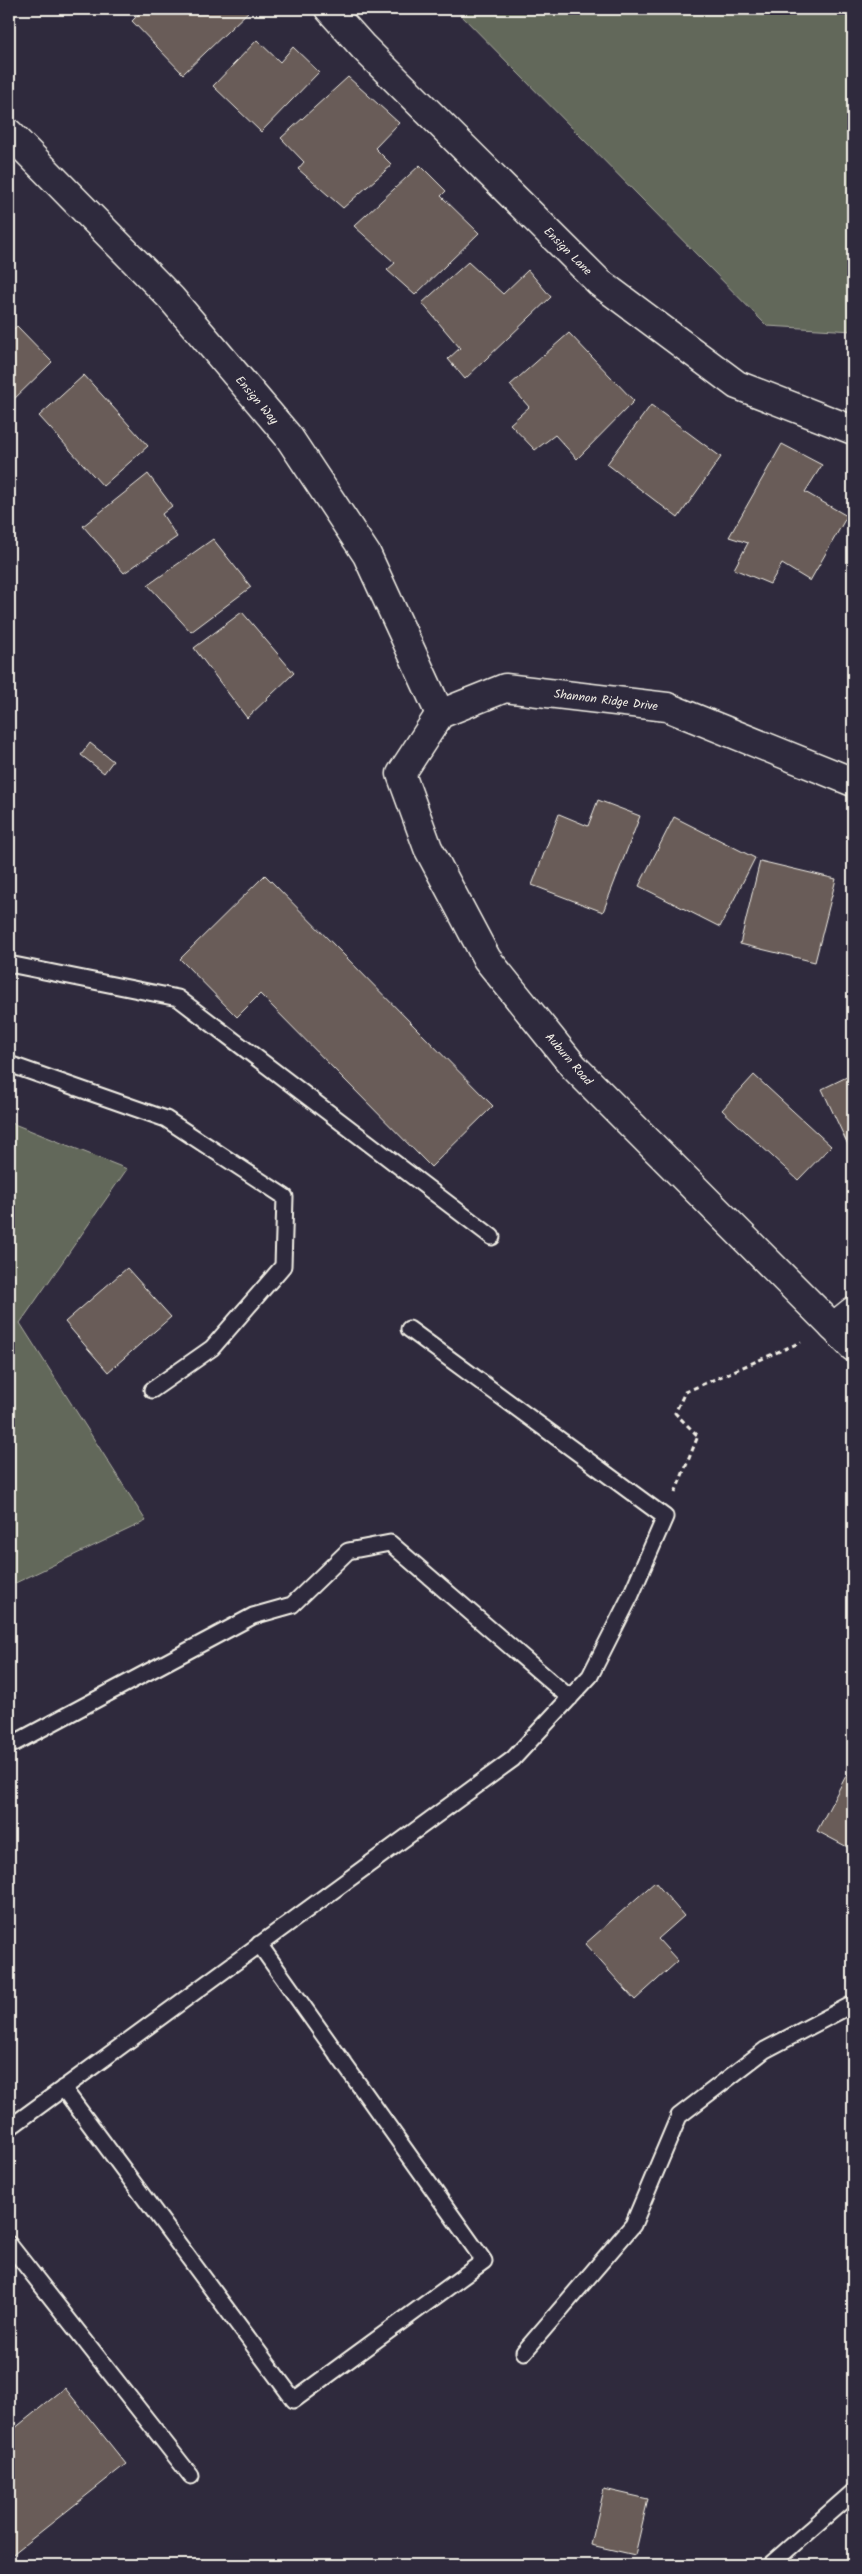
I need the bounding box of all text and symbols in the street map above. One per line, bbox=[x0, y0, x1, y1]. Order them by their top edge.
street label: Ensign Lane bbox=[539, 223, 597, 281]
street label: Ensign Way bbox=[230, 372, 283, 429]
street label: Shannon Ridge Drive bbox=[553, 685, 660, 716]
street label: Auburn Road bbox=[540, 1029, 598, 1091]

